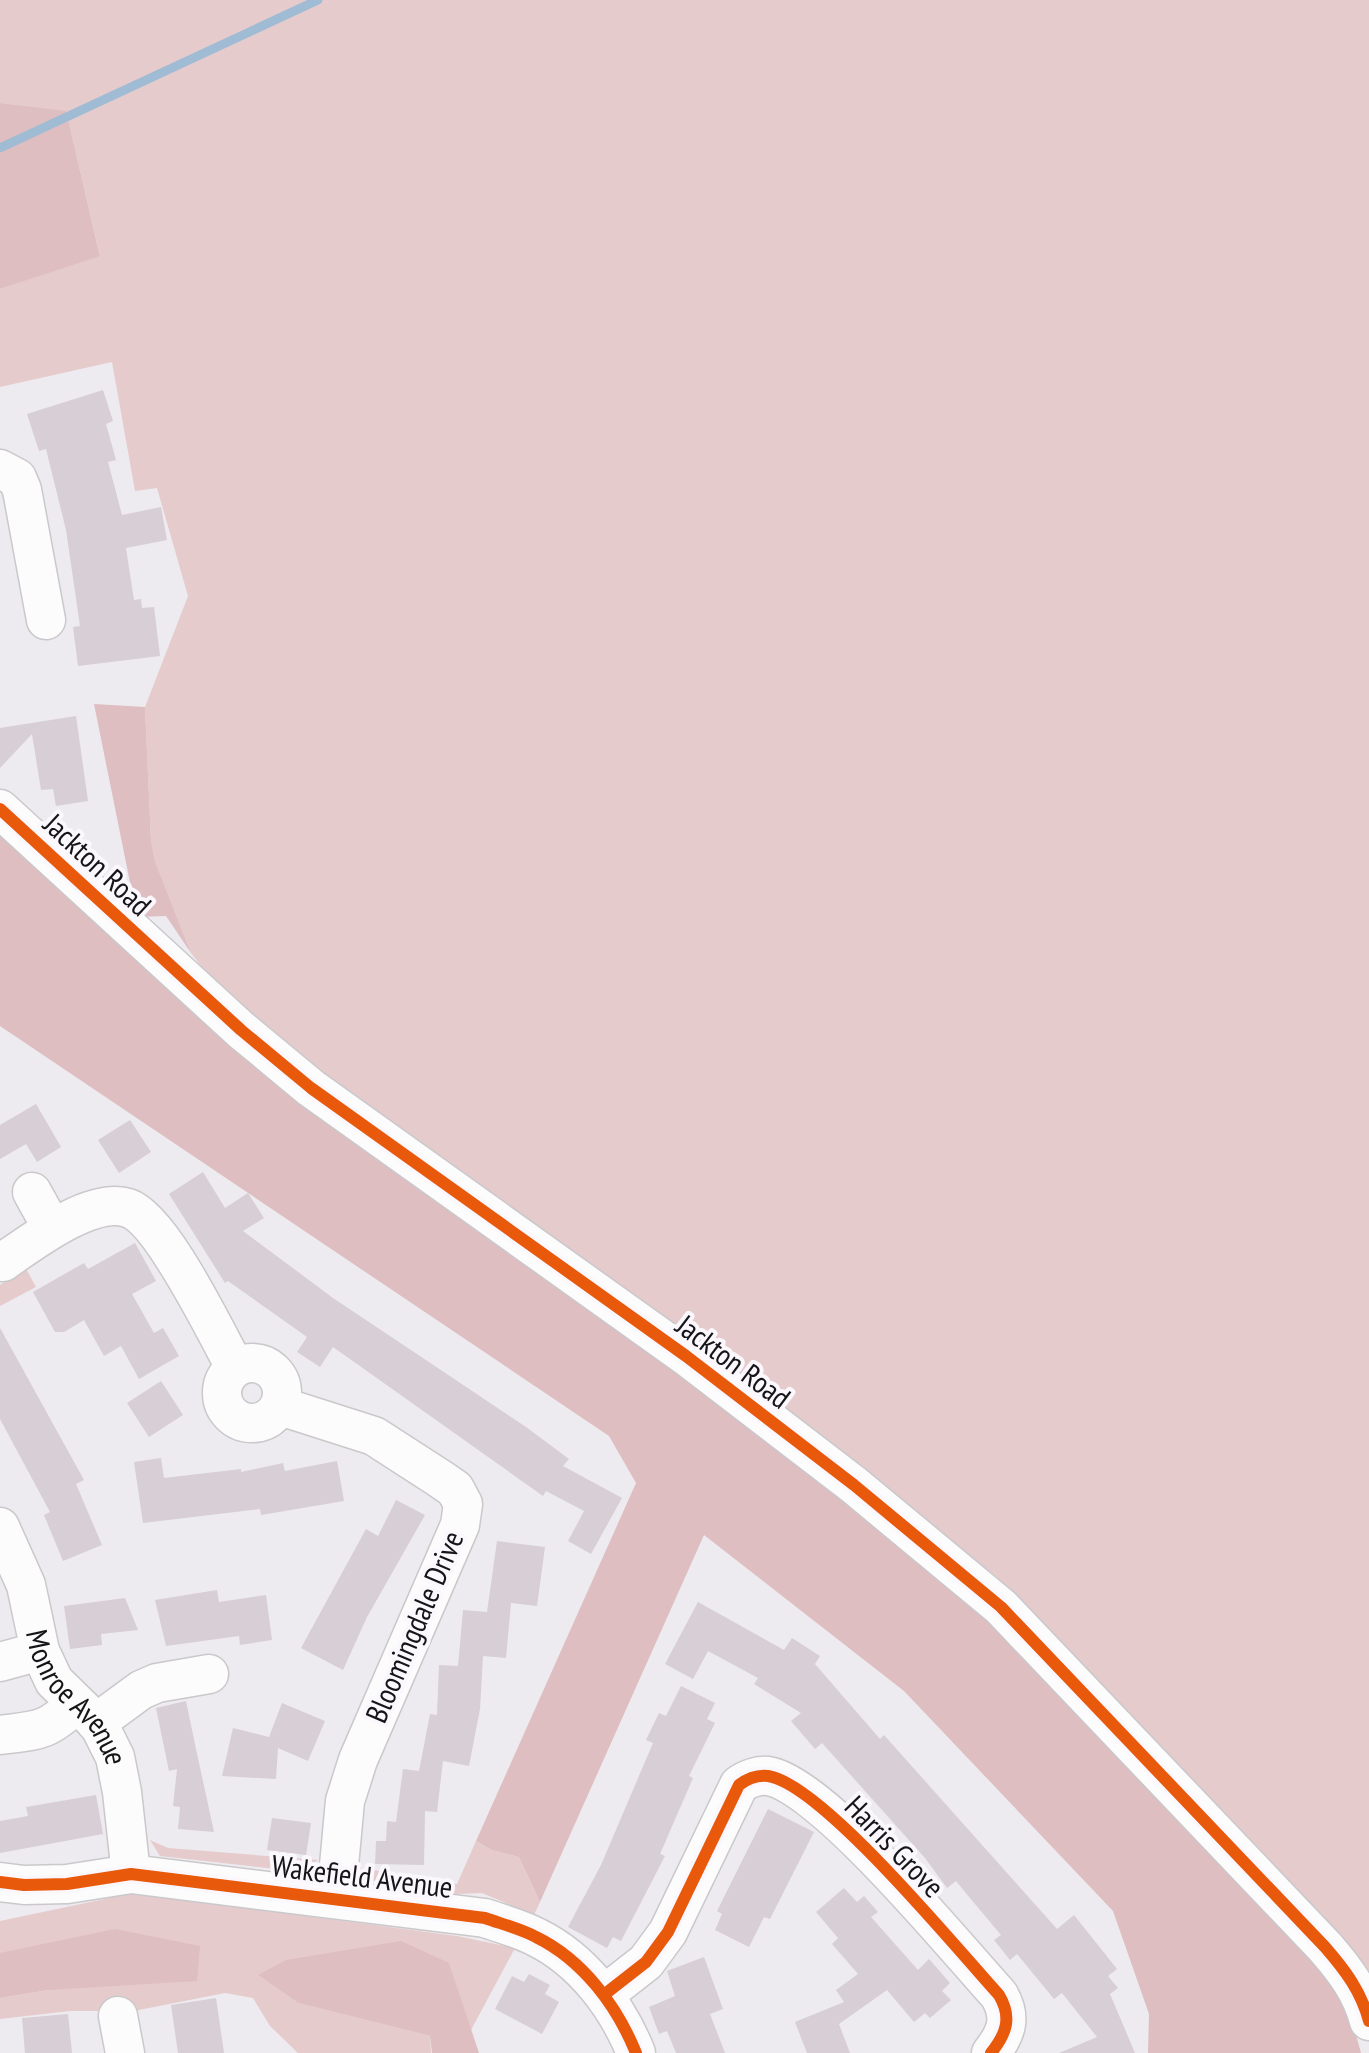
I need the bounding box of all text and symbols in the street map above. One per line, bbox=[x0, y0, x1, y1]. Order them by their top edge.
street label: Jackton Road bbox=[35, 804, 160, 924]
street label: Jackton Road bbox=[668, 1305, 799, 1416]
street label: Bloomingdale Drive bbox=[356, 1525, 472, 1728]
street label: Monroe Avenue bbox=[18, 1626, 137, 1768]
street label: Harris Grove bbox=[837, 1787, 953, 1905]
street label: Wakefield Avenue bbox=[270, 1845, 455, 1906]

